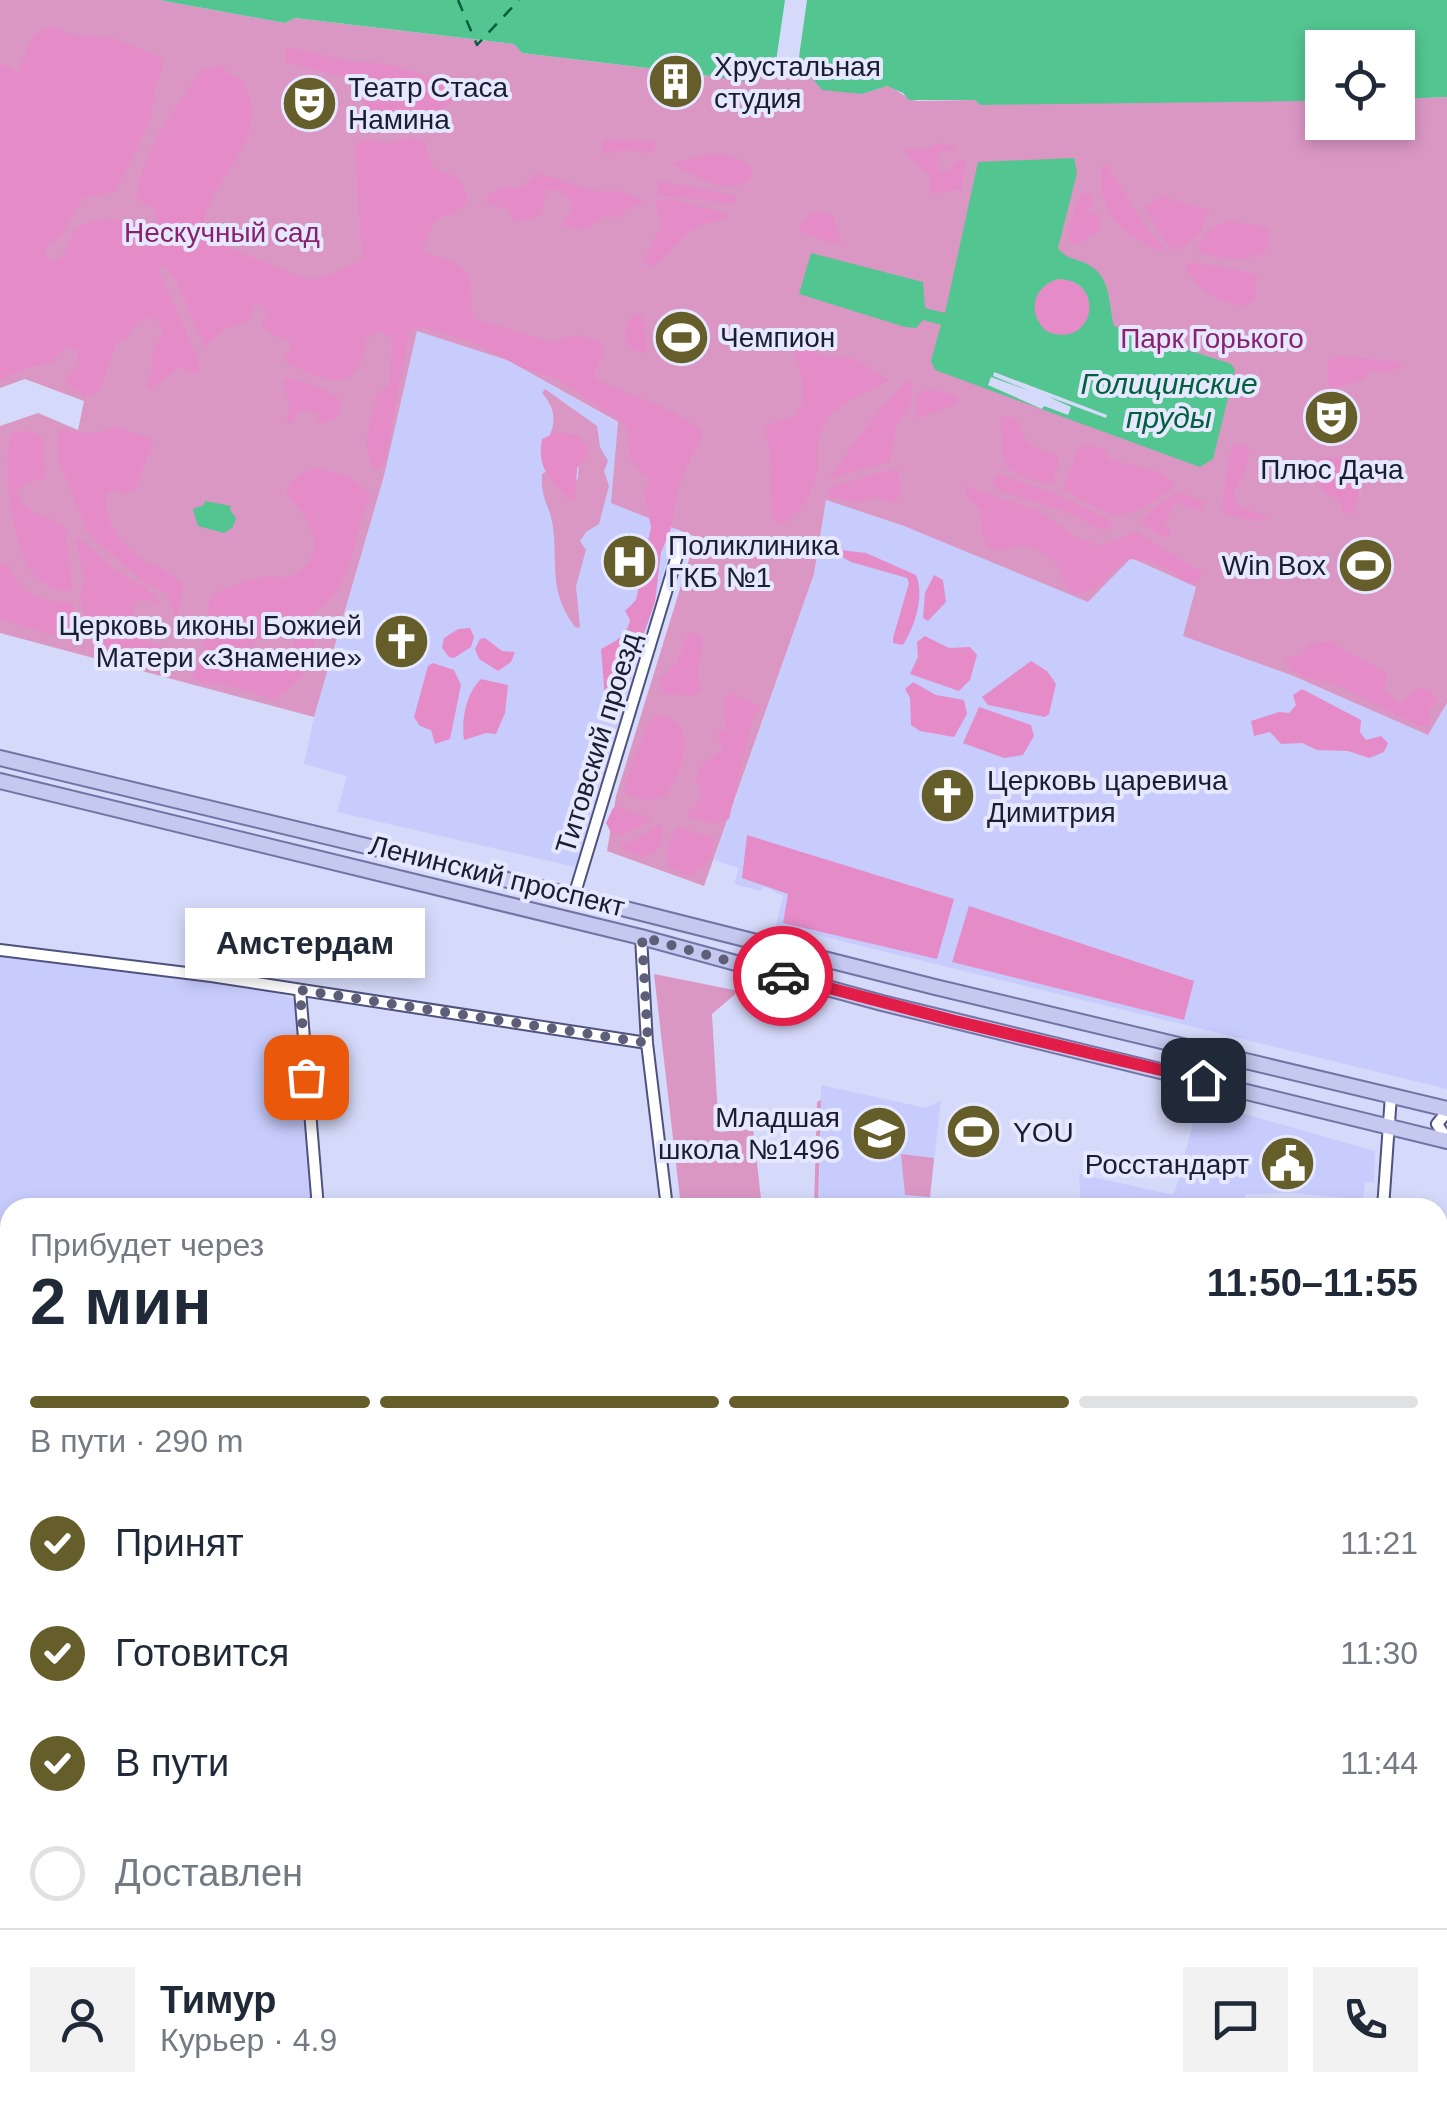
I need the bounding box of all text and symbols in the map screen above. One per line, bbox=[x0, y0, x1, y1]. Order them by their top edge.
map controls bbox=[1305, 30, 1415, 140]
button: locate bbox=[1305, 30, 1415, 140]
place label: Хрустальная студия bbox=[714, 51, 881, 114]
building icon: Хрустальная студия bbox=[645, 52, 705, 112]
place label: Театр Стаса Намина bbox=[348, 72, 509, 135]
theatre icon: Театр Стаса Намина bbox=[279, 73, 339, 133]
park label: Нескучный сад bbox=[124, 217, 320, 248]
sports icon: Чемпион bbox=[651, 307, 711, 367]
place label: Чемпион bbox=[720, 322, 835, 353]
park label: Парк Горького bbox=[1120, 323, 1304, 354]
water label: Голицинские пруды bbox=[1080, 367, 1258, 434]
theatre icon: Плюс Дача bbox=[1302, 388, 1362, 448]
place label: Плюс Дача bbox=[1260, 454, 1404, 485]
place label: Поликлиника ГКБ №1 bbox=[668, 530, 840, 593]
hospital icon: Поликлиника ГКБ №1 bbox=[599, 531, 659, 591]
sports icon: Win Box bbox=[1335, 535, 1395, 595]
place label: Win Box bbox=[1222, 550, 1326, 581]
place label: Церковь иконы Божией Матери «Знамение» bbox=[58, 610, 362, 673]
church icon: Церковь иконы Божией Матери «Знамение» bbox=[371, 611, 431, 671]
street label: Титовский проезд bbox=[550, 629, 646, 857]
place label: Церковь царевича Димитрия bbox=[987, 765, 1228, 828]
church icon: Церковь царевича Димитрия bbox=[918, 766, 978, 826]
street label: Ленинский проспект bbox=[366, 829, 628, 923]
callout: Амстердам bbox=[186, 907, 426, 977]
text: Амстердам bbox=[216, 925, 394, 961]
courier bbox=[733, 926, 833, 1026]
icon: car bbox=[756, 949, 811, 1004]
pin bbox=[264, 1035, 349, 1120]
pin bbox=[1161, 1038, 1246, 1123]
icon: bag bbox=[279, 1050, 334, 1105]
icon: home bbox=[1176, 1053, 1231, 1108]
place label: Младшая школа №1496 bbox=[658, 1102, 840, 1165]
sports icon: YOU bbox=[944, 1102, 1004, 1162]
school or university icon: Младшая школа №1496 bbox=[849, 1103, 909, 1163]
place label: YOU bbox=[1013, 1117, 1074, 1148]
public building icon: Росстандарт bbox=[1258, 1134, 1318, 1194]
place label: Росстандарт bbox=[1085, 1149, 1249, 1180]
text: Прибудет через bbox=[30, 1227, 264, 1263]
text: 11:50–11:55 bbox=[1207, 1262, 1418, 1304]
text: 2 мин bbox=[30, 1265, 212, 1338]
text: В пути · 290 m bbox=[30, 1423, 243, 1459]
icon: check bbox=[30, 1516, 85, 1571]
text: Принят bbox=[115, 1522, 244, 1564]
text: 11:21 bbox=[1340, 1525, 1418, 1561]
icon: check bbox=[30, 1626, 85, 1681]
text: Готовится bbox=[115, 1632, 289, 1674]
text: 11:30 bbox=[1340, 1635, 1418, 1671]
icon: check bbox=[30, 1736, 85, 1791]
text: В пути bbox=[115, 1742, 229, 1784]
text: 11:44 bbox=[1340, 1745, 1418, 1781]
text: Доставлен bbox=[115, 1852, 303, 1894]
button: person bbox=[30, 1967, 135, 2072]
button: chat bbox=[1183, 1967, 1288, 2072]
button: phone bbox=[1313, 1967, 1418, 2072]
text: Тимур bbox=[160, 1979, 277, 2021]
text: Курьер · 4.9 bbox=[160, 2022, 337, 2058]

